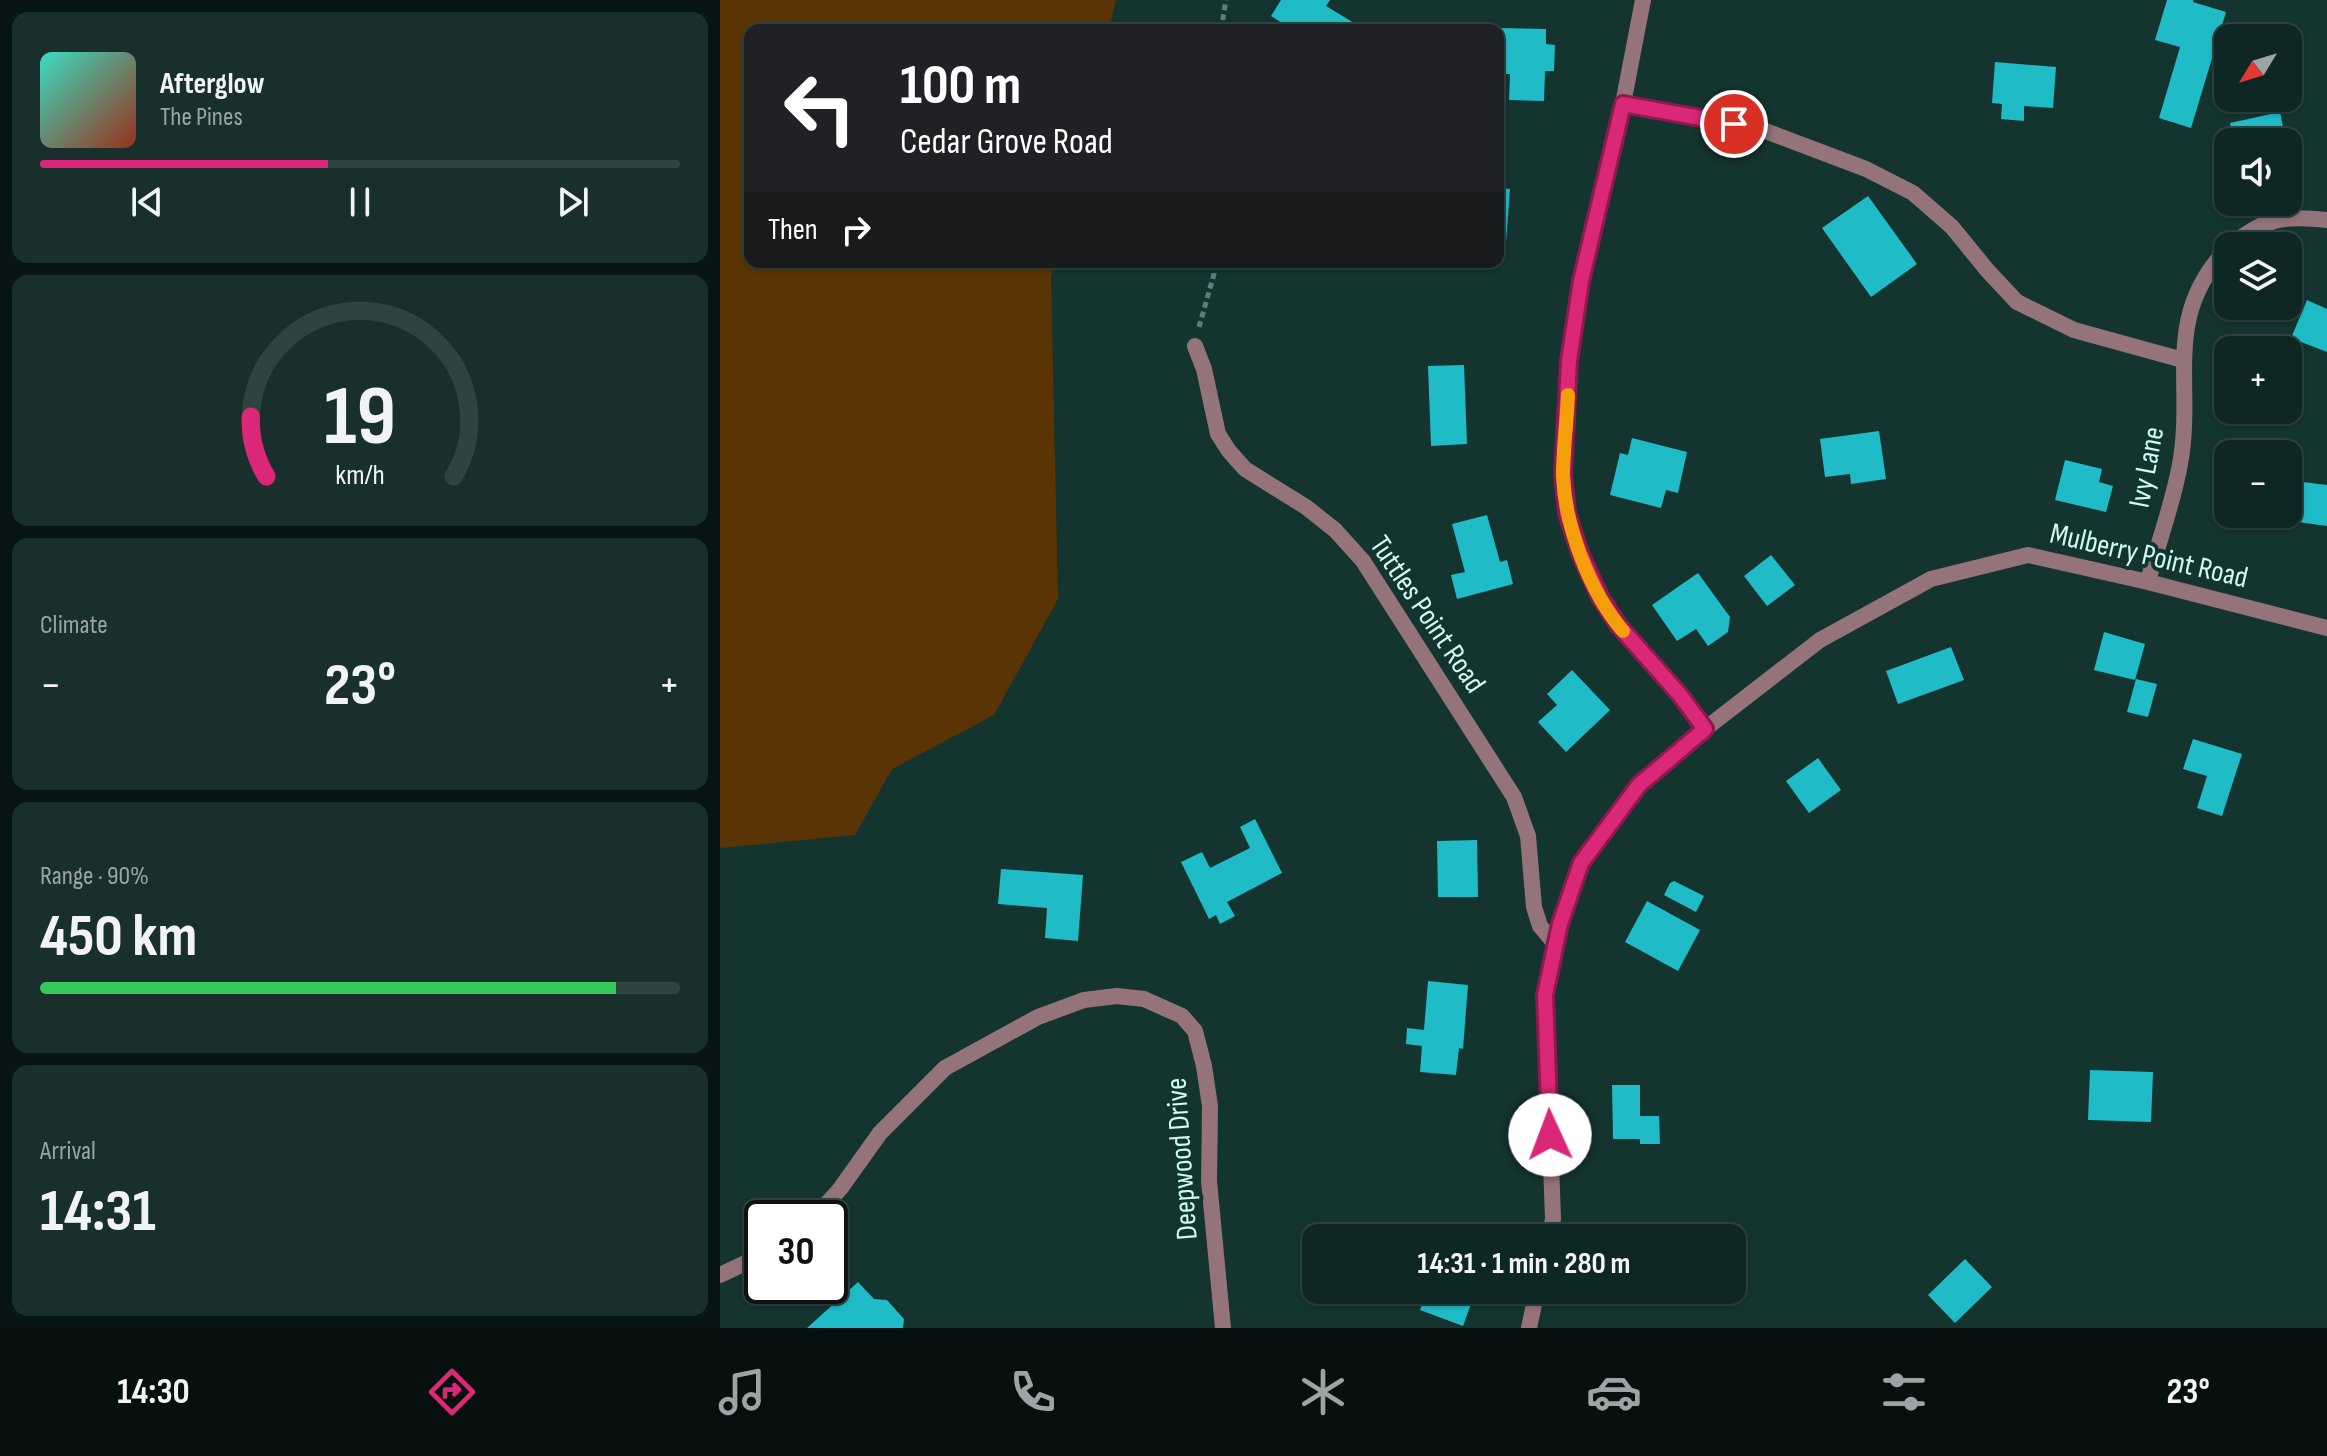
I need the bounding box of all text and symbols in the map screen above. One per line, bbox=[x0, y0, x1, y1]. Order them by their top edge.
north arrow bbox=[2214, 24, 2302, 112]
map controls bbox=[2214, 24, 2302, 528]
text: 100 m bbox=[900, 53, 1021, 120]
icon: left bbox=[768, 56, 872, 160]
text: Afterglow bbox=[160, 66, 265, 102]
pin bbox=[1700, 90, 1768, 158]
text: The Pines bbox=[160, 102, 243, 133]
icon: arrive bbox=[1712, 102, 1756, 146]
text: Cedar Grove Road bbox=[900, 121, 1113, 164]
button: sound bbox=[2214, 128, 2302, 216]
icon: previous bbox=[125, 180, 169, 224]
icon: pause bbox=[338, 180, 382, 224]
icon: next bbox=[551, 180, 595, 224]
icon: right bbox=[834, 208, 878, 252]
text: Then bbox=[768, 212, 818, 248]
button: layers bbox=[2214, 232, 2302, 320]
button: + bbox=[2214, 336, 2302, 424]
text: 19 bbox=[324, 367, 396, 467]
street label: Ivy Lane bbox=[2122, 424, 2172, 511]
button: − bbox=[2214, 440, 2302, 528]
text: km/h bbox=[335, 458, 385, 493]
street label: Mulberry Point Road bbox=[2046, 516, 2251, 596]
street label: Tuttles Point Road bbox=[1361, 529, 1493, 700]
text: Climate bbox=[40, 610, 108, 641]
text: 23° bbox=[324, 650, 396, 722]
text: − bbox=[40, 659, 62, 712]
text: + bbox=[658, 659, 680, 712]
text: Range · 90% bbox=[40, 861, 149, 892]
text: 450 km bbox=[40, 901, 197, 973]
street label: Deepwood Drive bbox=[1158, 1077, 1206, 1241]
position arrow bbox=[1508, 1093, 1592, 1177]
text: Arrival bbox=[40, 1136, 96, 1167]
text: 14:31 bbox=[40, 1176, 156, 1248]
speed limit sign: 30 bbox=[744, 1200, 848, 1304]
text: 14:31 · 1 min · 280 m bbox=[1418, 1246, 1630, 1282]
icon: directions bbox=[424, 1364, 480, 1420]
icon: music bbox=[714, 1364, 770, 1420]
icon: phone bbox=[1005, 1364, 1061, 1420]
icon: climate bbox=[1295, 1364, 1351, 1420]
icon: car bbox=[1586, 1364, 1642, 1420]
icon: filters bbox=[1876, 1364, 1932, 1420]
text: 14:30 bbox=[117, 1371, 190, 1414]
text: 23° bbox=[2167, 1371, 2210, 1414]

